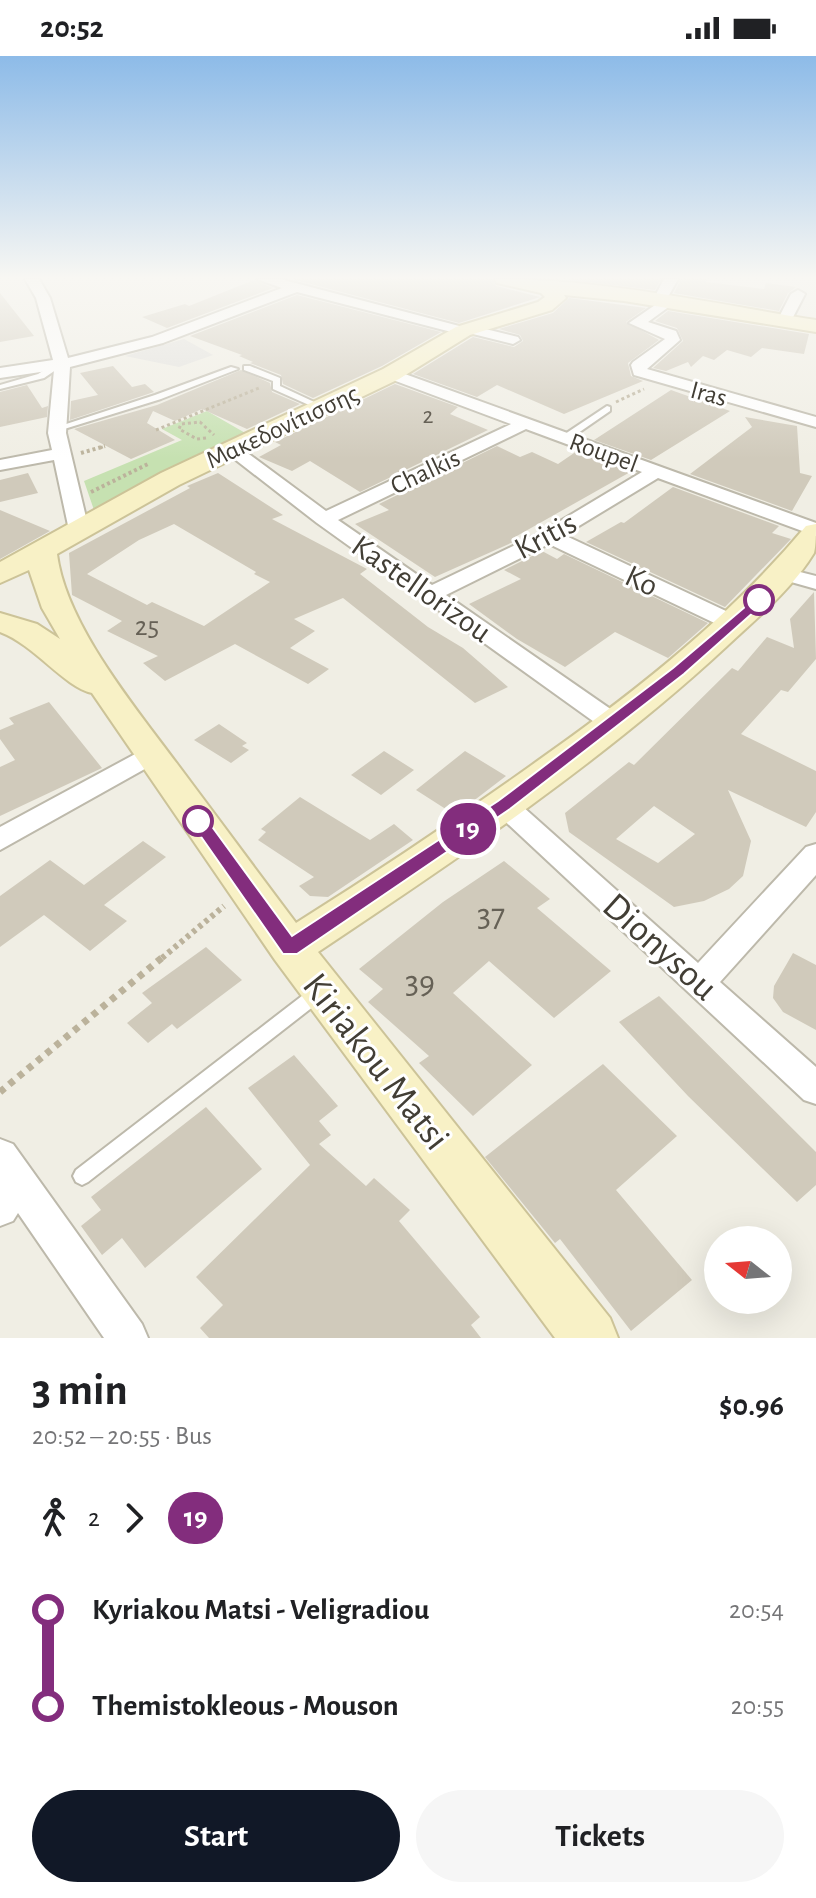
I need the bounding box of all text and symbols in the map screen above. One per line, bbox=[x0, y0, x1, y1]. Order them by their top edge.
text: 20:52 bbox=[40, 13, 104, 43]
street label: Iras bbox=[688, 377, 730, 411]
street label: Μακεδονίτισσης bbox=[202, 380, 363, 474]
house number: 2 bbox=[423, 404, 434, 428]
street label: Roupel bbox=[566, 429, 642, 477]
street label: Chalkis bbox=[387, 445, 464, 499]
street label: Kritis bbox=[509, 506, 582, 565]
street label: Kastellorizou bbox=[346, 529, 497, 648]
street label: Ko bbox=[620, 560, 663, 602]
unlabelled marker bbox=[744, 585, 774, 615]
house number: 25 bbox=[135, 613, 159, 641]
line badge: 19 bbox=[432, 803, 504, 855]
unlabelled marker bbox=[183, 806, 213, 836]
text: 19 bbox=[456, 815, 480, 843]
street label: Dionysou bbox=[595, 887, 724, 1008]
house number: 37 bbox=[477, 899, 505, 933]
house number: 39 bbox=[405, 966, 435, 1000]
street label: Kiriakou Matsi bbox=[295, 967, 456, 1158]
north arrow bbox=[704, 1226, 792, 1314]
map controls bbox=[704, 1226, 792, 1314]
text: 3 min bbox=[32, 1369, 128, 1413]
text: $0.96 bbox=[719, 1391, 784, 1421]
text: 20:52 – 20:55 · Bus bbox=[32, 1423, 212, 1449]
icon: walk bbox=[32, 1496, 76, 1540]
icon: forward bbox=[112, 1496, 156, 1540]
text: 19 bbox=[184, 1504, 207, 1532]
text: 2 bbox=[88, 1505, 100, 1531]
text: Kyriakou Matsi - Veligradiou bbox=[92, 1595, 430, 1625]
text: 20:54 bbox=[729, 1597, 784, 1623]
text: Themistokleous - Mouson bbox=[92, 1691, 399, 1721]
text: 20:55 bbox=[731, 1693, 784, 1719]
button: Start bbox=[32, 1790, 400, 1882]
button: Tickets bbox=[416, 1790, 784, 1882]

